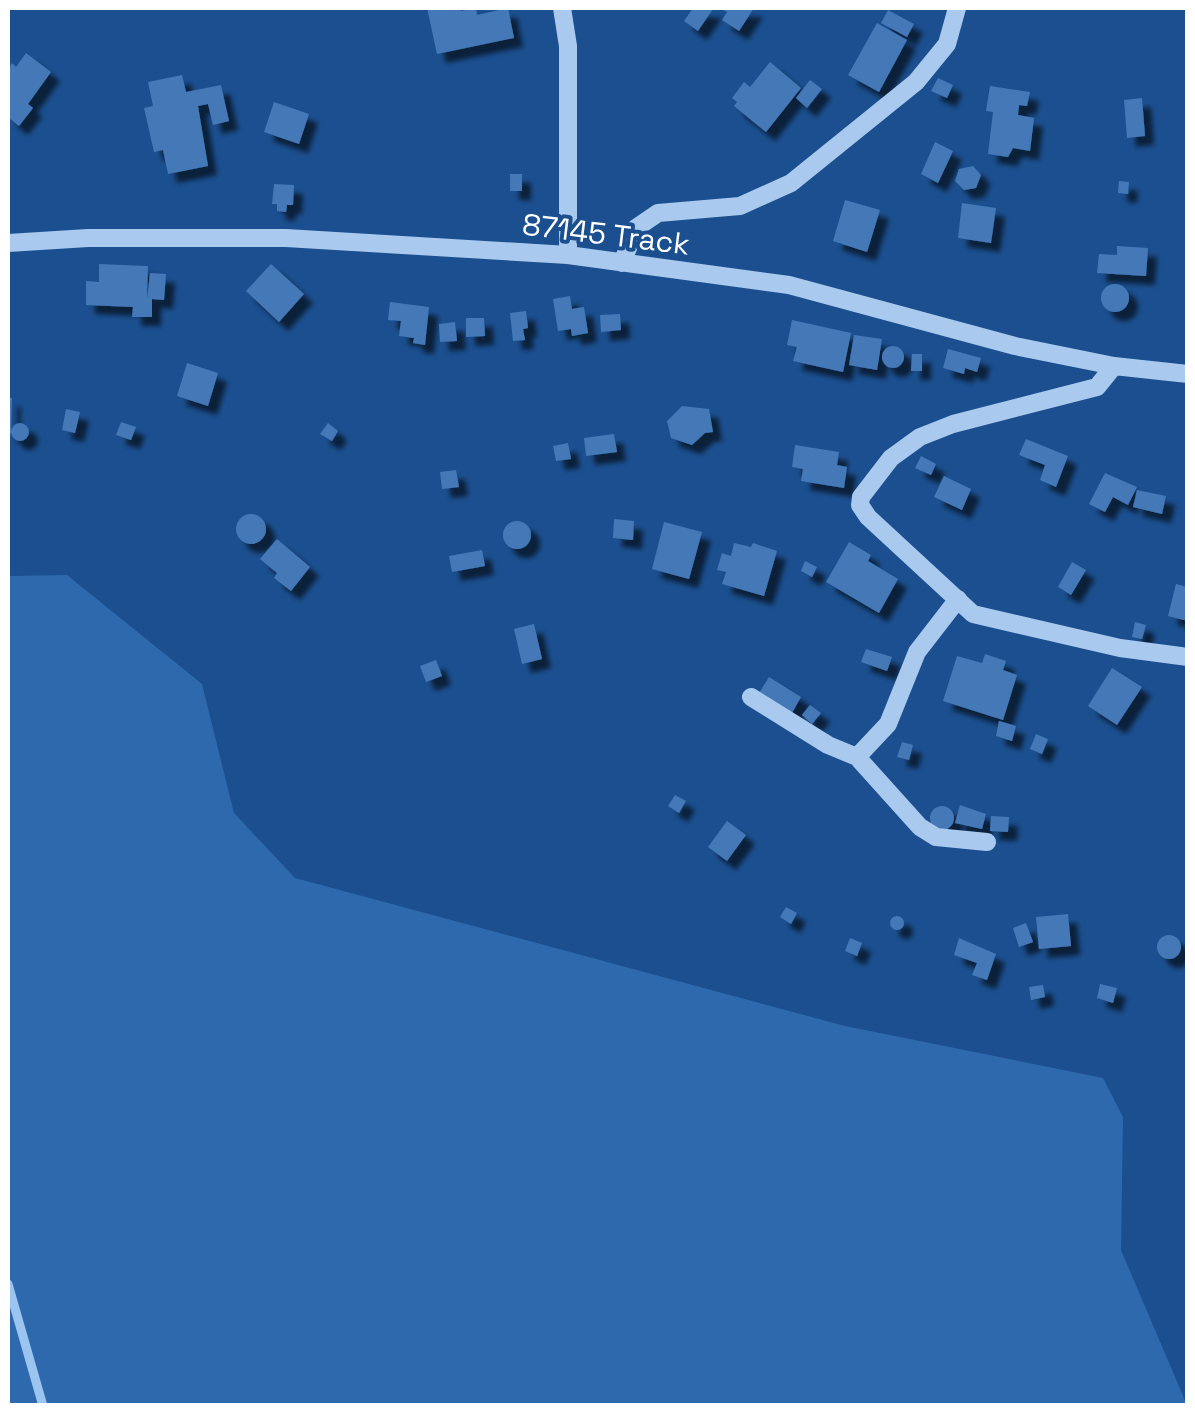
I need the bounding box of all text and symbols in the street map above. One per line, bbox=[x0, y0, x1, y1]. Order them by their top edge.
street label: 87145 Track bbox=[520, 204, 692, 264]

